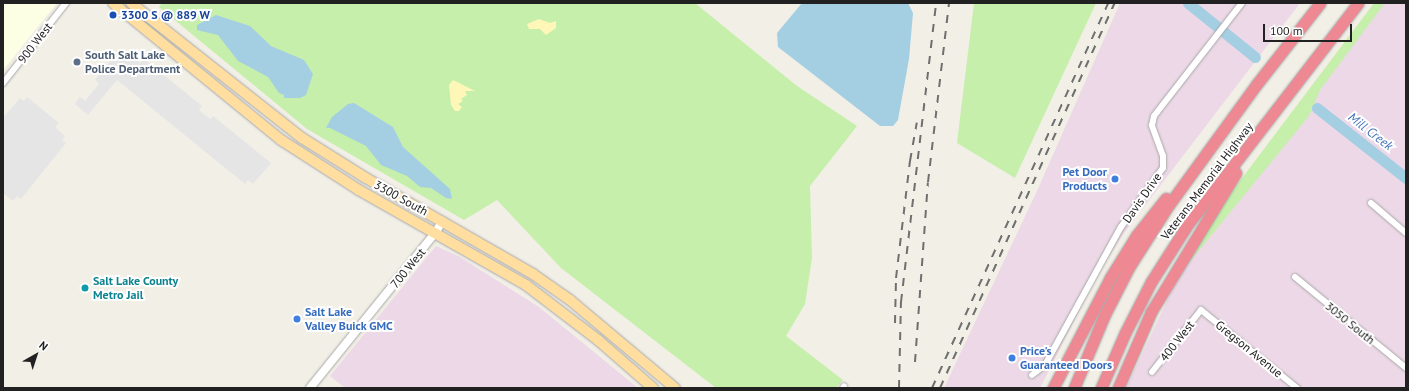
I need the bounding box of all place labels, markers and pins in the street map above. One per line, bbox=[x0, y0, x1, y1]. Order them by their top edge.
place label: 3300 S @ 889 W bbox=[121, 8, 210, 22]
marker: 3300 S @ 889 W bbox=[108, 10, 118, 20]
place label: South Salt Lake Police Department bbox=[85, 48, 180, 76]
marker: South Salt Lake Police Department bbox=[72, 57, 82, 67]
place label: Pet Door Products bbox=[1062, 165, 1107, 193]
marker: Pet Door Products bbox=[1110, 174, 1120, 184]
place label: Salt Lake County Metro Jail bbox=[93, 274, 178, 302]
marker: Salt Lake County Metro Jail bbox=[80, 283, 90, 293]
place label: Salt Lake Valley Buick GMC bbox=[305, 305, 394, 333]
marker: Salt Lake Valley Buick GMC bbox=[292, 314, 302, 324]
place label: Price's Guaranteed Doors bbox=[1020, 344, 1112, 372]
marker: Price's Guaranteed Doors bbox=[1007, 353, 1017, 363]

